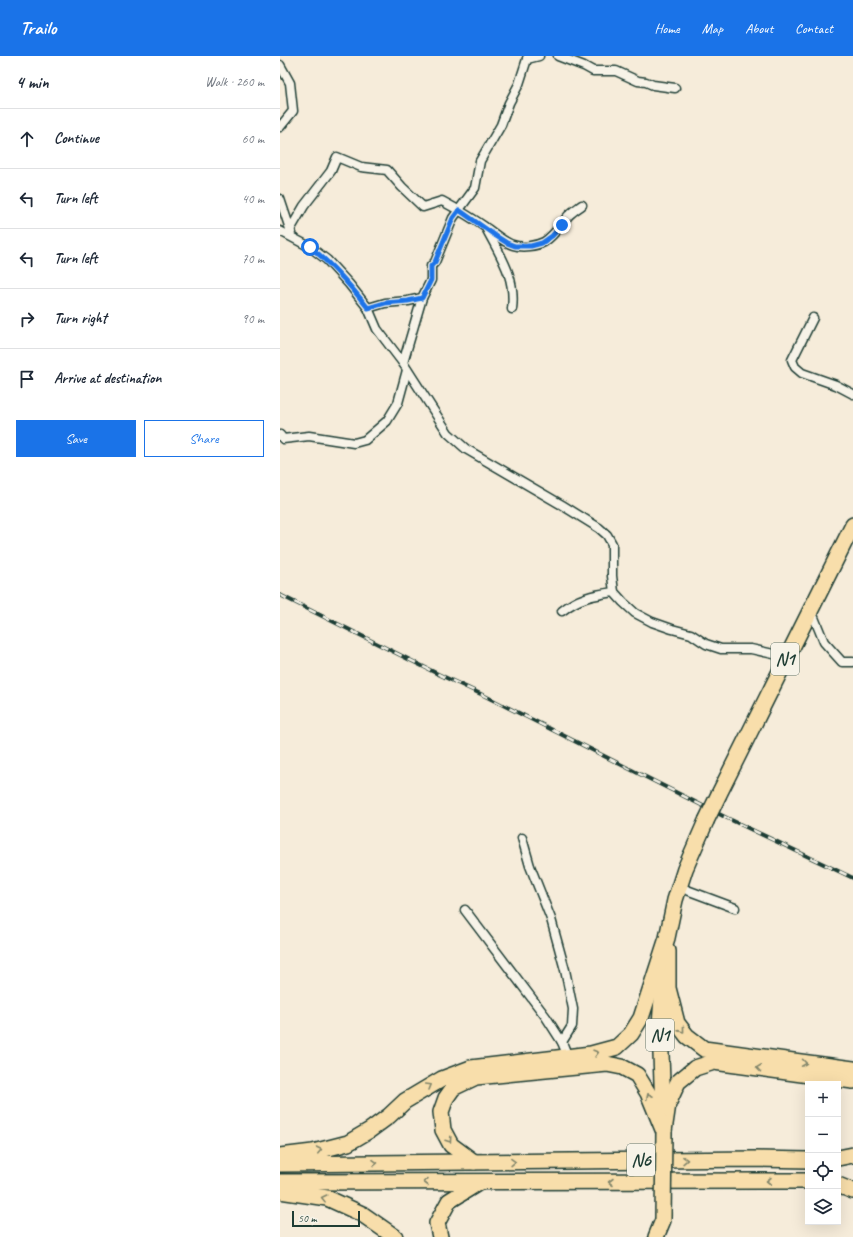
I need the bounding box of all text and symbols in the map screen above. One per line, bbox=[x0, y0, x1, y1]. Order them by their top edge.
text: Trailo bbox=[20, 16, 56, 40]
text: Home bbox=[654, 20, 680, 37]
text: Map bbox=[702, 20, 723, 37]
text: About bbox=[745, 20, 773, 37]
text: Contact bbox=[795, 20, 833, 37]
text: 4 min bbox=[16, 72, 49, 93]
text: Walk · 260 m bbox=[205, 74, 264, 90]
icon: ahead bbox=[16, 128, 38, 150]
text: Continue bbox=[54, 129, 99, 148]
text: 60 m bbox=[242, 131, 264, 147]
icon: left bbox=[16, 188, 38, 210]
text: Turn left bbox=[54, 189, 97, 208]
text: 40 m bbox=[242, 191, 264, 207]
route end bbox=[553, 216, 571, 234]
route start bbox=[301, 238, 319, 256]
icon: left bbox=[16, 248, 38, 270]
text: Turn left bbox=[54, 249, 97, 268]
text: 70 m bbox=[242, 251, 264, 267]
icon: right bbox=[16, 308, 38, 330]
text: Turn right bbox=[54, 309, 107, 328]
text: 90 m bbox=[242, 311, 264, 327]
icon: arrive bbox=[16, 368, 38, 390]
text: Arrive at destination bbox=[54, 369, 161, 388]
button: Save bbox=[16, 420, 136, 457]
button: Share bbox=[144, 420, 264, 457]
road number: N1 bbox=[771, 643, 799, 675]
road number: N1 bbox=[646, 1019, 674, 1051]
one-way arrow bbox=[678, 1025, 685, 1033]
one-way arrow bbox=[592, 1049, 599, 1058]
one-way arrow bbox=[801, 1058, 807, 1067]
one-way arrow bbox=[756, 1064, 762, 1073]
map controls bbox=[805, 1081, 841, 1225]
button: + bbox=[805, 1081, 841, 1117]
one-way arrow bbox=[425, 1084, 432, 1091]
one-way arrow bbox=[646, 1092, 654, 1100]
button: − bbox=[805, 1117, 841, 1153]
one-way arrow bbox=[444, 1136, 452, 1143]
road number: N6 bbox=[627, 1144, 655, 1176]
one-way arrow bbox=[315, 1147, 322, 1155]
button: locate bbox=[805, 1153, 841, 1189]
one-way arrow bbox=[682, 1156, 688, 1164]
one-way arrow bbox=[510, 1158, 516, 1166]
one-way arrow bbox=[372, 1159, 378, 1167]
one-way arrow bbox=[608, 1177, 614, 1186]
one-way arrow bbox=[766, 1177, 772, 1185]
one-way arrow bbox=[423, 1178, 429, 1186]
button: layers bbox=[805, 1189, 841, 1225]
one-way arrow bbox=[321, 1194, 328, 1203]
scale bar bbox=[292, 1209, 360, 1228]
text: 50 m bbox=[298, 1211, 317, 1225]

